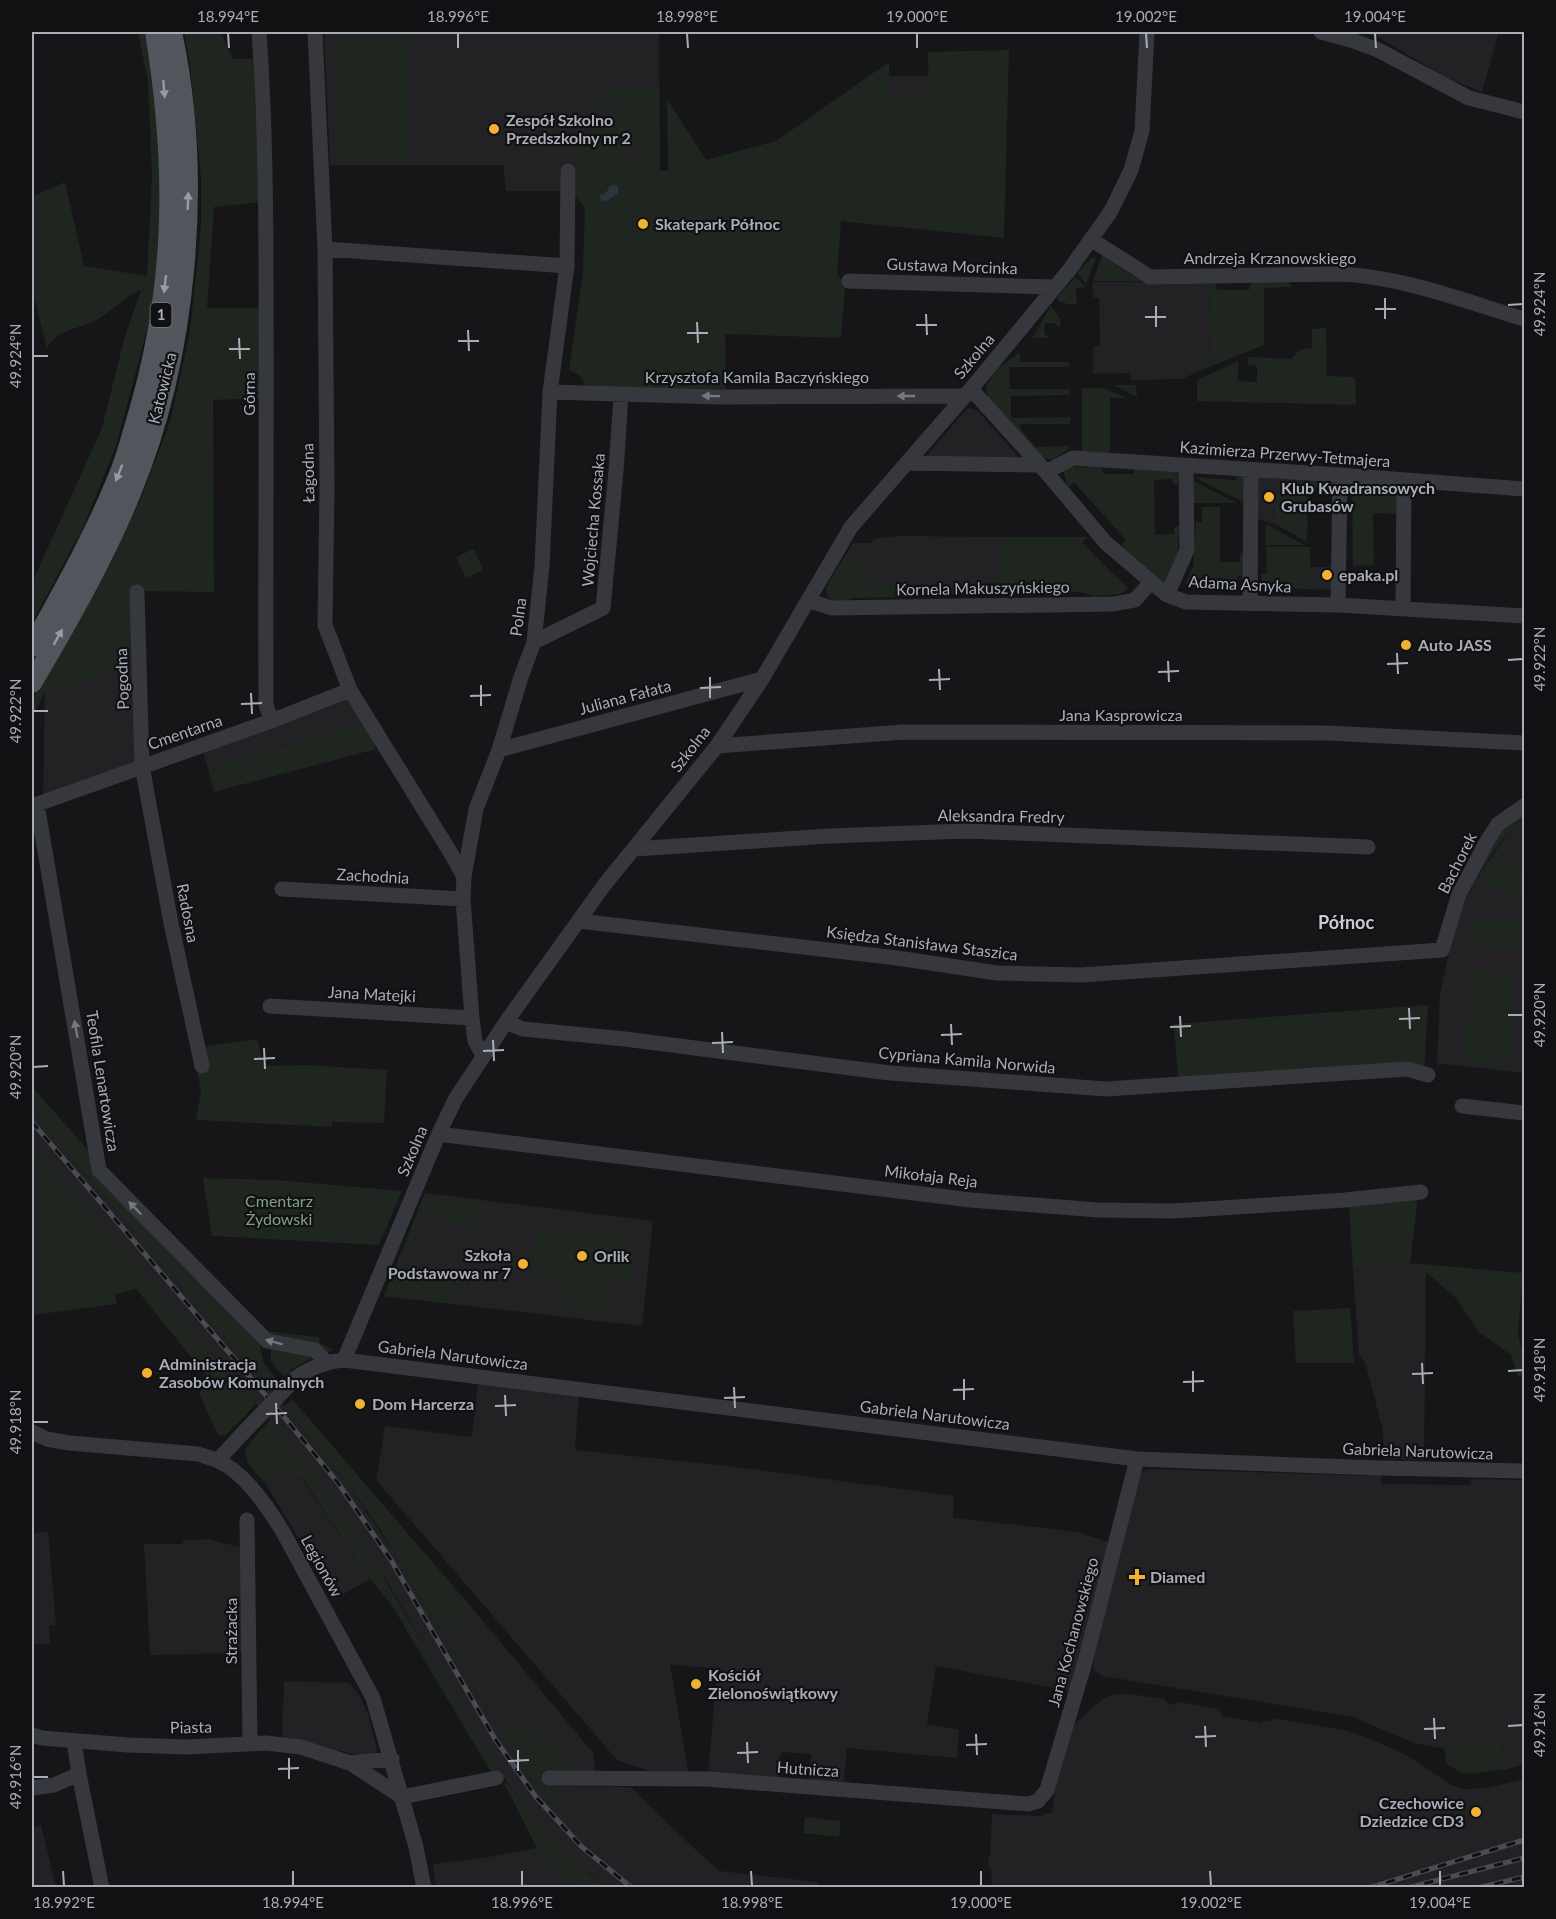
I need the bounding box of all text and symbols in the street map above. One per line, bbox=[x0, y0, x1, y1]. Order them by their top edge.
text: 18.994°E bbox=[197, 7, 259, 25]
text: 18.996°E bbox=[427, 7, 489, 25]
text: 18.998°E bbox=[656, 7, 718, 25]
text: 19.000°E bbox=[886, 7, 948, 25]
text: 19.002°E bbox=[1115, 7, 1177, 25]
text: 19.004°E bbox=[1344, 7, 1406, 25]
one-way arrow bbox=[159, 80, 168, 99]
place label: Zespół Szkolno Przedszkolny nr 2 bbox=[506, 110, 631, 147]
marker: Zespół Szkolno Przedszkolny nr 2 bbox=[487, 122, 501, 136]
one-way arrow bbox=[183, 192, 192, 211]
place label: Skatepark Północ bbox=[655, 214, 780, 233]
marker: Skatepark Północ bbox=[636, 217, 650, 231]
street label: Andrzeja Krzanowskiego bbox=[1184, 248, 1356, 267]
street label: Gustawa Morcinka bbox=[886, 254, 1018, 277]
text: 49.924°N bbox=[1530, 272, 1548, 336]
one-way arrow bbox=[160, 274, 169, 293]
road number: 1 bbox=[150, 303, 172, 327]
text: 49.924°N bbox=[6, 324, 24, 388]
street label: Szkolna bbox=[949, 329, 998, 382]
street label: Katowicka bbox=[143, 350, 180, 426]
street label: Krzysztofa Kamila Baczyńskiego bbox=[645, 367, 869, 386]
street label: Górna bbox=[239, 372, 258, 416]
one-way arrow bbox=[896, 391, 915, 401]
one-way arrow bbox=[701, 392, 720, 401]
street label: Kazimierza Przerwy-Tetmajera bbox=[1179, 437, 1391, 470]
street label: Łagodna bbox=[297, 443, 318, 503]
street label: Wojciecha Kossaka bbox=[577, 452, 608, 588]
one-way arrow bbox=[114, 464, 124, 482]
place label: Klub Kwadransowych Grubasów bbox=[1281, 478, 1435, 515]
marker: Klub Kwadransowych Grubasów bbox=[1262, 490, 1276, 504]
place label: epaka.pl bbox=[1339, 565, 1398, 584]
marker: epaka.pl bbox=[1320, 568, 1334, 582]
street label: Adama Asnyka bbox=[1188, 571, 1292, 596]
street label: Kornela Makuszyńskiego bbox=[896, 576, 1070, 599]
street label: Polna bbox=[505, 596, 530, 638]
text: 49.922°N bbox=[1530, 627, 1548, 691]
one-way arrow bbox=[53, 628, 63, 645]
place label: Auto JASS bbox=[1417, 635, 1492, 654]
marker: Auto JASS bbox=[1399, 638, 1413, 652]
street label: Pogodna bbox=[111, 648, 132, 710]
street label: Juliana Fałata bbox=[577, 675, 673, 718]
text: 49.922°N bbox=[6, 679, 24, 743]
street label: Jana Kasprowicza bbox=[1059, 705, 1183, 724]
street label: Cmentarna bbox=[145, 710, 225, 753]
street label: Szkolna bbox=[666, 722, 713, 775]
street label: Aleksandra Fredry bbox=[937, 805, 1065, 826]
street label: Bachorek bbox=[1433, 828, 1480, 896]
street label: Zachodnia bbox=[336, 864, 410, 887]
street label: Radosna bbox=[173, 882, 204, 944]
district label: Północ bbox=[1318, 911, 1374, 933]
street label: Księdza Stanisława Staszica bbox=[825, 921, 1019, 964]
street label: Jana Matejki bbox=[328, 982, 416, 1005]
text: 49.920°N bbox=[1530, 983, 1548, 1047]
street label: Teofila Lenartowicza bbox=[83, 1009, 124, 1153]
one-way arrow bbox=[71, 1019, 80, 1038]
text: 49.920°N bbox=[6, 1035, 24, 1099]
street label: Cypriana Kamila Norwida bbox=[878, 1042, 1056, 1077]
street label: Szkolna bbox=[392, 1123, 431, 1179]
street label: Mikołaja Reja bbox=[883, 1160, 979, 1191]
park label: Cmentarz Żydowski bbox=[245, 1191, 313, 1228]
one-way arrow bbox=[129, 1201, 143, 1215]
place label: Szkoła Podstawowa nr 7 bbox=[388, 1245, 511, 1282]
place label: Orlik bbox=[594, 1246, 630, 1265]
marker: Orlik bbox=[575, 1249, 589, 1263]
marker: Szkoła Podstawowa nr 7 bbox=[516, 1257, 530, 1271]
street label: Gabriela Narutowicza bbox=[377, 1336, 529, 1373]
one-way arrow bbox=[265, 1337, 283, 1346]
text: 49.918°N bbox=[1530, 1338, 1548, 1402]
place label: Administracja Zasobów Komunalnych bbox=[158, 1354, 324, 1391]
marker: Administracja Zasobów Komunalnych bbox=[140, 1366, 154, 1380]
text: 49.918°N bbox=[6, 1390, 24, 1454]
place label: Dom Harcerza bbox=[372, 1394, 474, 1413]
street label: Gabriela Narutowicza bbox=[859, 1396, 1011, 1433]
marker: Dom Harcerza bbox=[353, 1397, 367, 1411]
street label: Gabriela Narutowicza bbox=[1342, 1438, 1494, 1463]
street label: Legionów bbox=[298, 1532, 347, 1600]
street label: Jana Kochanowskiego bbox=[1043, 1555, 1102, 1709]
place label: Diamed bbox=[1150, 1567, 1205, 1586]
marker: Diamed bbox=[1128, 1568, 1146, 1586]
street label: Strażacka bbox=[221, 1598, 240, 1664]
place label: Kościół Zielonoświątkowy bbox=[708, 1665, 839, 1702]
marker: Kościół Zielonoświątkowy bbox=[689, 1677, 703, 1691]
text: 49.916°N bbox=[1530, 1693, 1548, 1757]
street label: Piasta bbox=[170, 1717, 212, 1736]
text: 49.916°N bbox=[6, 1745, 24, 1809]
street label: Hutnicza bbox=[776, 1757, 840, 1780]
place label: Czechowice Dziedzice CD3 bbox=[1360, 1793, 1464, 1830]
marker: Czechowice Dziedzice CD3 bbox=[1469, 1805, 1483, 1819]
text: 18.992°E bbox=[33, 1893, 95, 1911]
text: 18.994°E bbox=[262, 1893, 324, 1911]
text: 18.996°E bbox=[491, 1893, 553, 1911]
text: 18.998°E bbox=[721, 1893, 783, 1911]
text: 19.000°E bbox=[950, 1893, 1012, 1911]
text: 19.002°E bbox=[1180, 1893, 1242, 1911]
text: 19.004°E bbox=[1409, 1893, 1471, 1911]

